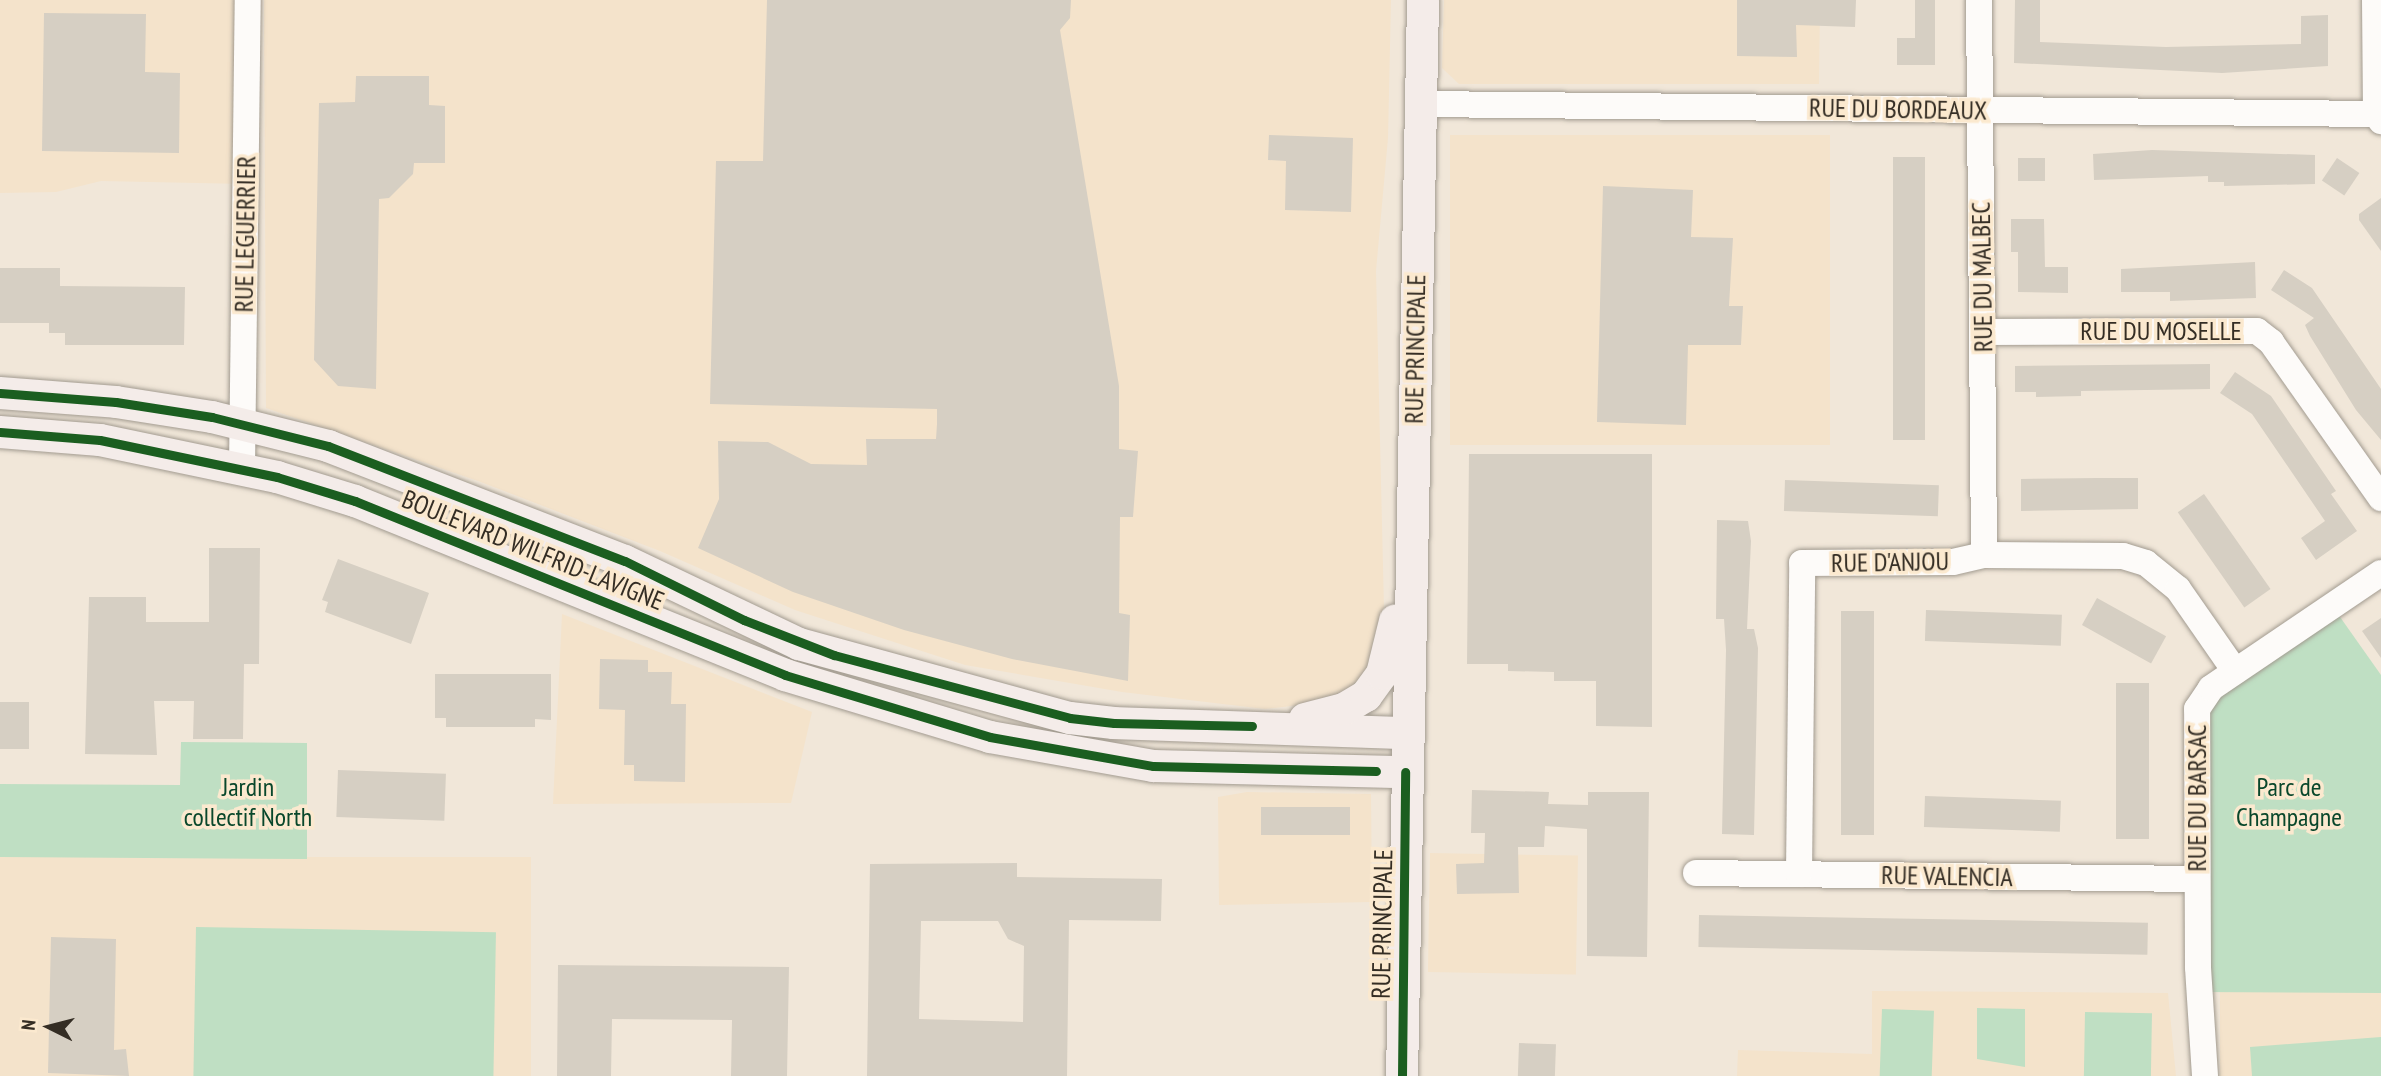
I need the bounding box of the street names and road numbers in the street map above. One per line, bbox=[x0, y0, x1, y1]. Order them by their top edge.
street label: RUE DU BORDEAUX bbox=[1809, 92, 1987, 126]
street label: RUE LEGUERRIER bbox=[228, 155, 262, 313]
street label: RUE DU MALBEC bbox=[1965, 202, 1999, 352]
street label: RUE PRINCIPALE bbox=[1398, 274, 1432, 424]
street label: RUE DU MOSELLE bbox=[2080, 315, 2242, 347]
street label: BOULEVARD WILFRID-LAVIGNE bbox=[397, 483, 669, 617]
street label: RUE D'ANJOU bbox=[1831, 545, 1949, 579]
street label: RUE DU BARSAC bbox=[2181, 724, 2213, 872]
street label: RUE PRINCIPALE bbox=[1365, 849, 1399, 999]
street label: RUE VALENCIA bbox=[1881, 859, 2013, 893]

